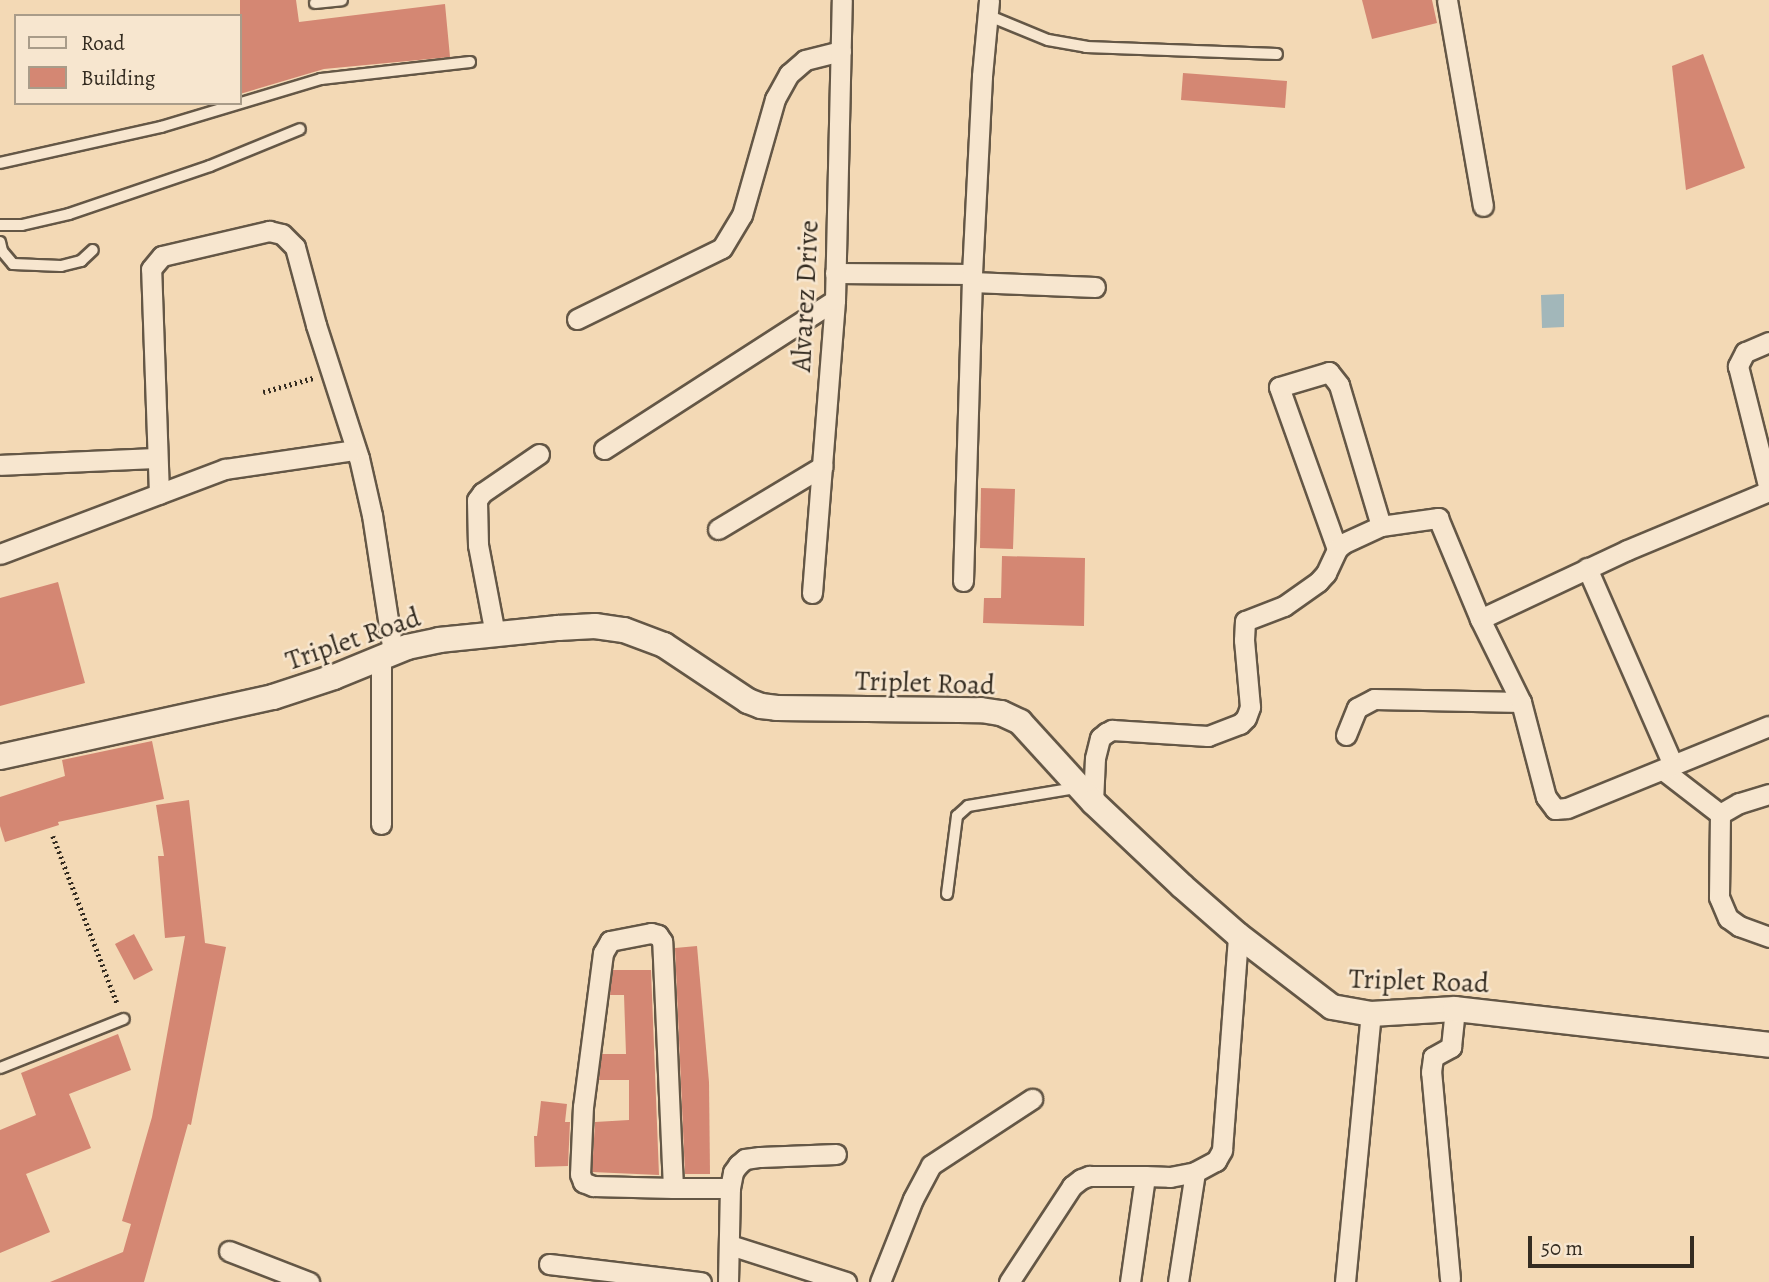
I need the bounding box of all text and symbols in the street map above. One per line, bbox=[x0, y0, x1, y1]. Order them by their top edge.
legend bbox=[14, 14, 242, 105]
text: Road bbox=[81, 29, 125, 57]
text: Building bbox=[81, 64, 155, 92]
street label: Alvarez Drive bbox=[784, 219, 826, 373]
street label: Triplet Road bbox=[281, 600, 425, 678]
street label: Triplet Road bbox=[854, 664, 996, 702]
street label: Triplet Road bbox=[1348, 962, 1490, 1000]
scale bar bbox=[1531, 1222, 1697, 1266]
text: 50 m bbox=[1541, 1234, 1583, 1262]

